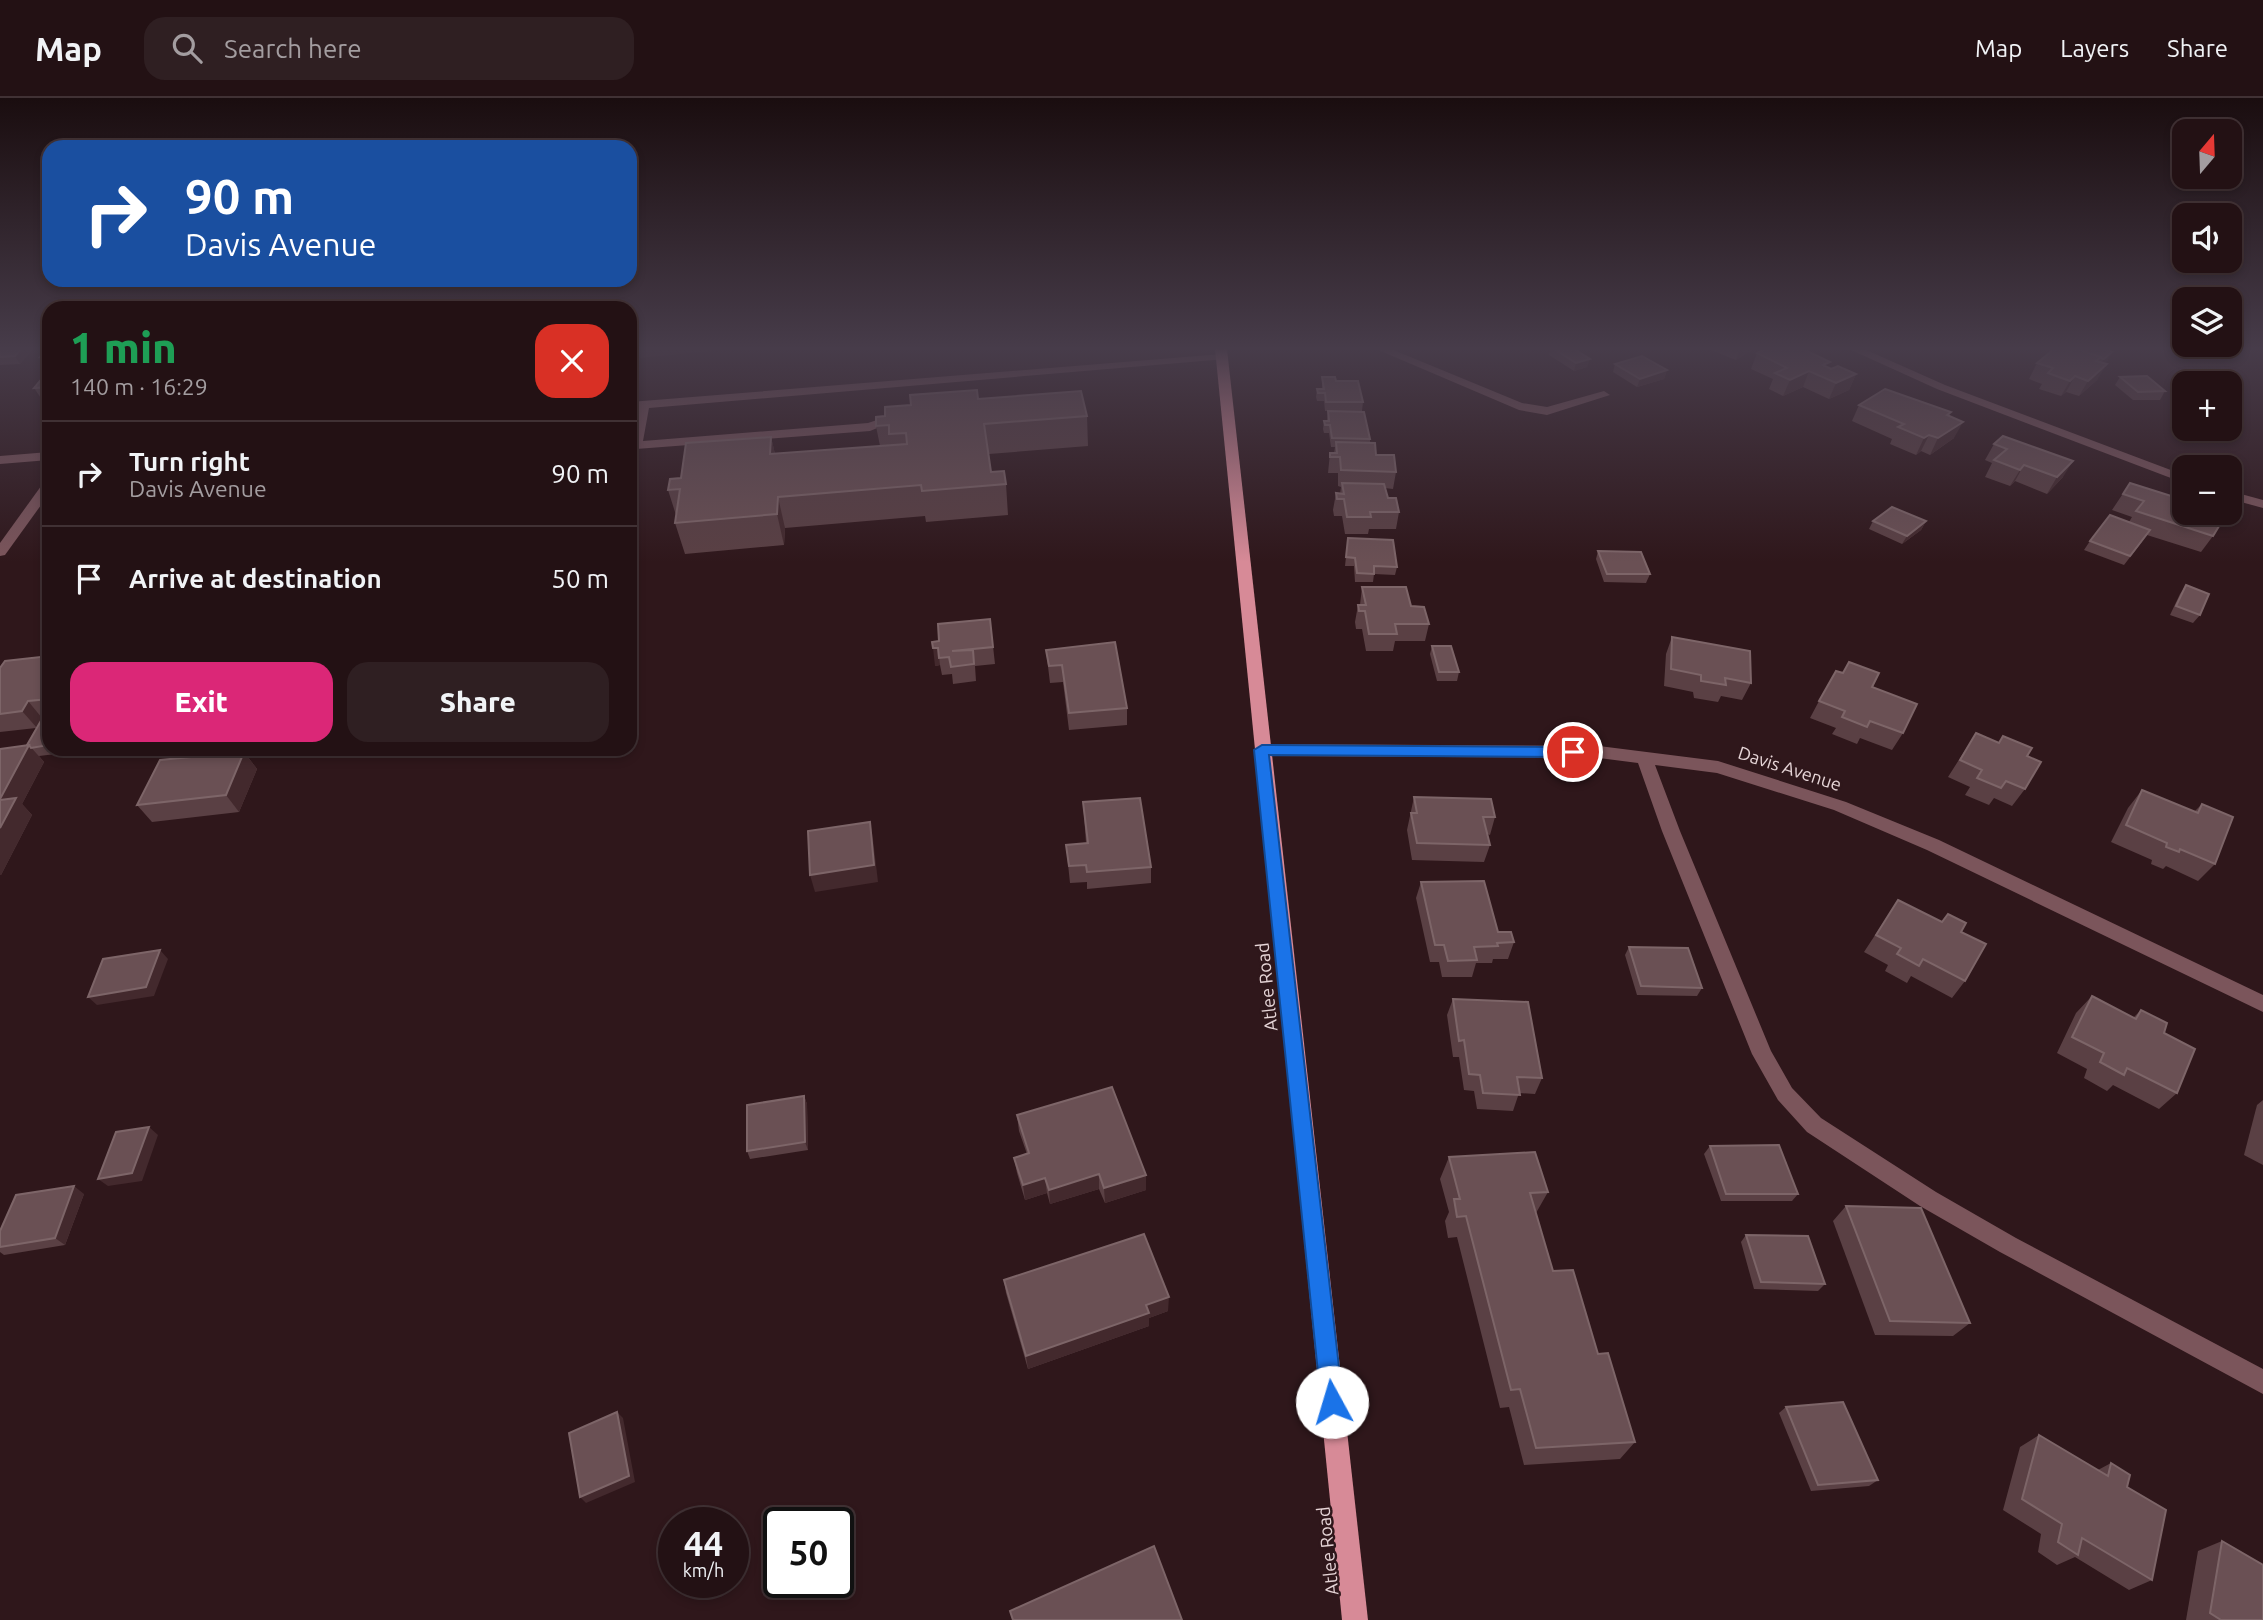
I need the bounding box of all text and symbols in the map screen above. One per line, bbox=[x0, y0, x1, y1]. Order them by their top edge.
search box bbox=[144, 17, 634, 80]
icon: search bbox=[168, 29, 206, 67]
text: Map bbox=[35, 30, 102, 67]
text: Search here bbox=[224, 34, 362, 63]
text: Map bbox=[1975, 35, 2022, 62]
text: Layers bbox=[2060, 35, 2129, 62]
text: Share bbox=[2167, 35, 2228, 62]
north arrow bbox=[2172, 119, 2242, 189]
map controls bbox=[2172, 119, 2242, 525]
icon: right bbox=[70, 168, 161, 259]
text: 90 m bbox=[185, 168, 294, 223]
button: sound bbox=[2172, 203, 2242, 273]
text: Davis Avenue bbox=[185, 226, 376, 262]
button: layers bbox=[2172, 287, 2242, 357]
text: 1 min bbox=[70, 324, 177, 371]
button: close bbox=[535, 324, 609, 398]
button: + bbox=[2172, 371, 2242, 441]
text: 140 m · 16:29 bbox=[70, 374, 208, 399]
text: Turn right bbox=[129, 447, 250, 476]
icon: right bbox=[70, 455, 108, 493]
button: − bbox=[2172, 455, 2242, 525]
text: 90 m bbox=[551, 459, 609, 488]
text: Davis Avenue bbox=[129, 476, 267, 501]
icon: arrive bbox=[70, 560, 108, 598]
text: Arrive at destination bbox=[129, 564, 382, 593]
text: 50 m bbox=[551, 564, 609, 593]
button: Exit bbox=[70, 662, 333, 742]
button: Share bbox=[347, 662, 609, 742]
pin bbox=[1543, 722, 1603, 782]
icon: arrive bbox=[1554, 733, 1592, 771]
street label: Davis Avenue bbox=[1736, 742, 1844, 794]
street label: Atlee Road bbox=[1251, 942, 1281, 1032]
position arrow bbox=[1295, 1365, 1369, 1439]
street label: Atlee Road bbox=[1312, 1506, 1342, 1596]
speed limit sign: 50 bbox=[763, 1507, 854, 1598]
text: 44 bbox=[684, 1523, 723, 1563]
text: km/h bbox=[683, 1560, 724, 1580]

